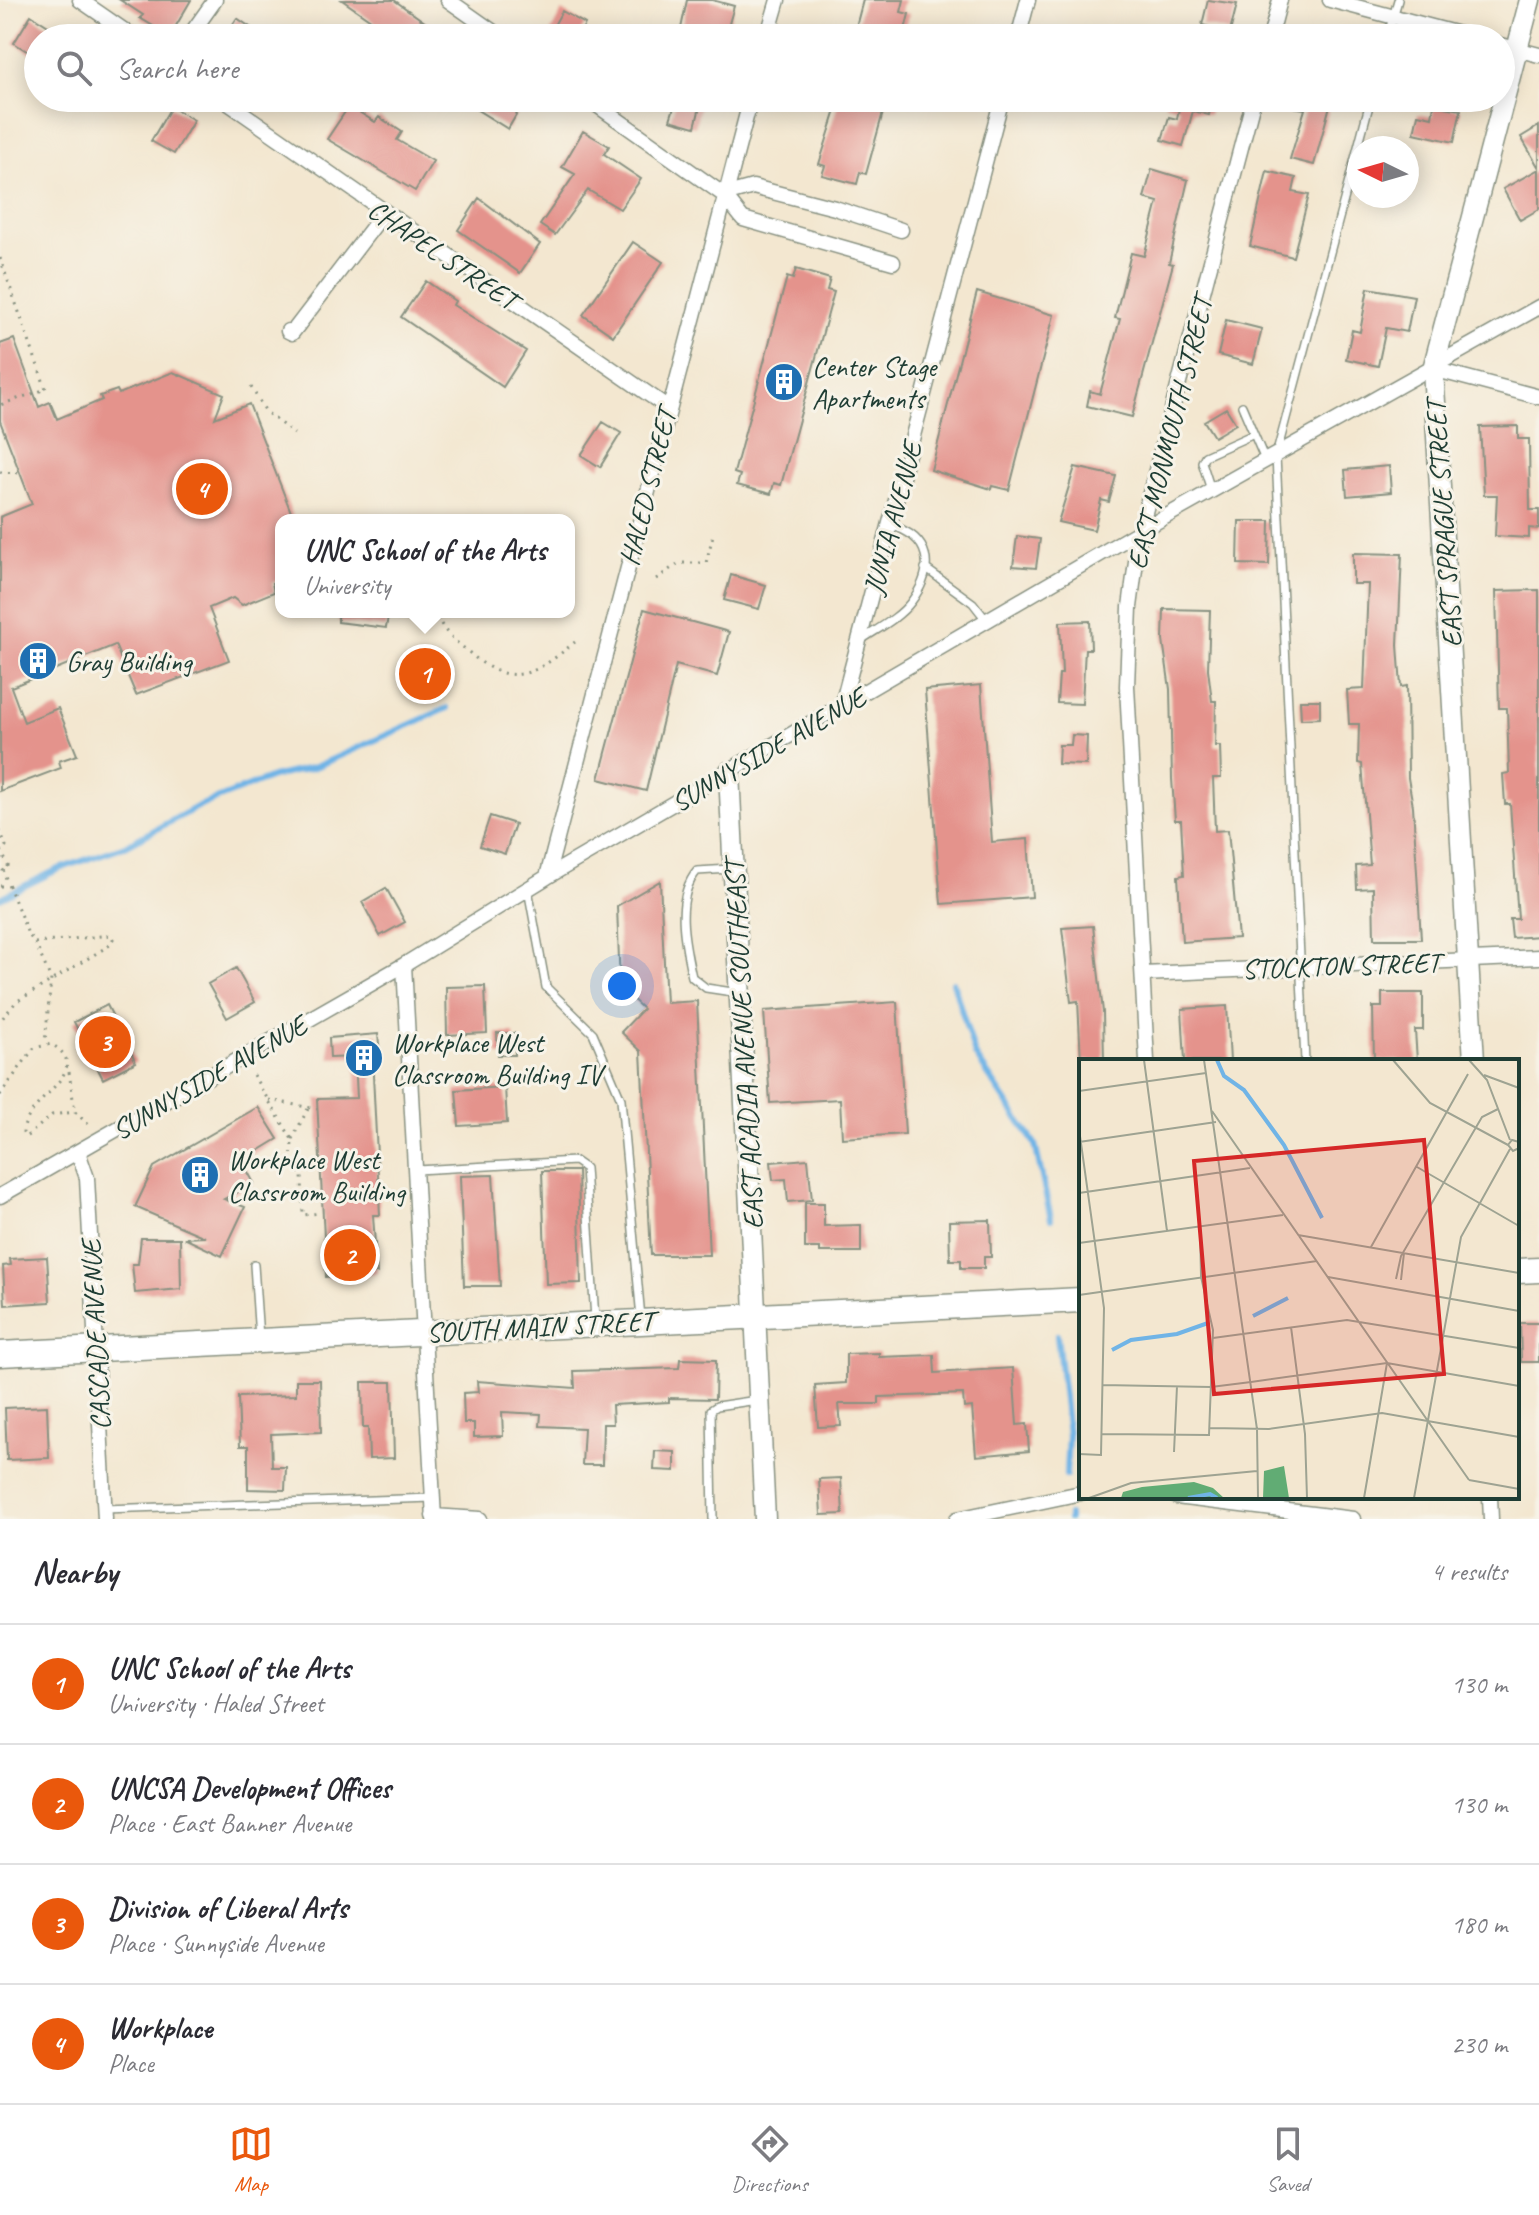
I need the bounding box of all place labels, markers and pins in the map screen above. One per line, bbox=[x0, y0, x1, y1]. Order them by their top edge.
place label: Center Stage Apartments bbox=[812, 349, 938, 416]
building icon: Center Stage Apartments bbox=[763, 361, 805, 403]
pin: 4 bbox=[176, 459, 228, 519]
building icon: Gray Building bbox=[17, 640, 59, 682]
place label: Gray Building bbox=[66, 644, 194, 679]
pin: 1 bbox=[399, 644, 451, 704]
pin: 3 bbox=[79, 1012, 131, 1072]
place label: Workplace West Classroom Building IV bbox=[392, 1025, 607, 1092]
building icon: Workplace West Classroom Building IV bbox=[343, 1037, 385, 1079]
place label: Workplace West Classroom Building bbox=[228, 1142, 407, 1209]
building icon: Workplace West Classroom Building bbox=[179, 1154, 221, 1196]
pin: 2 bbox=[324, 1225, 376, 1285]

